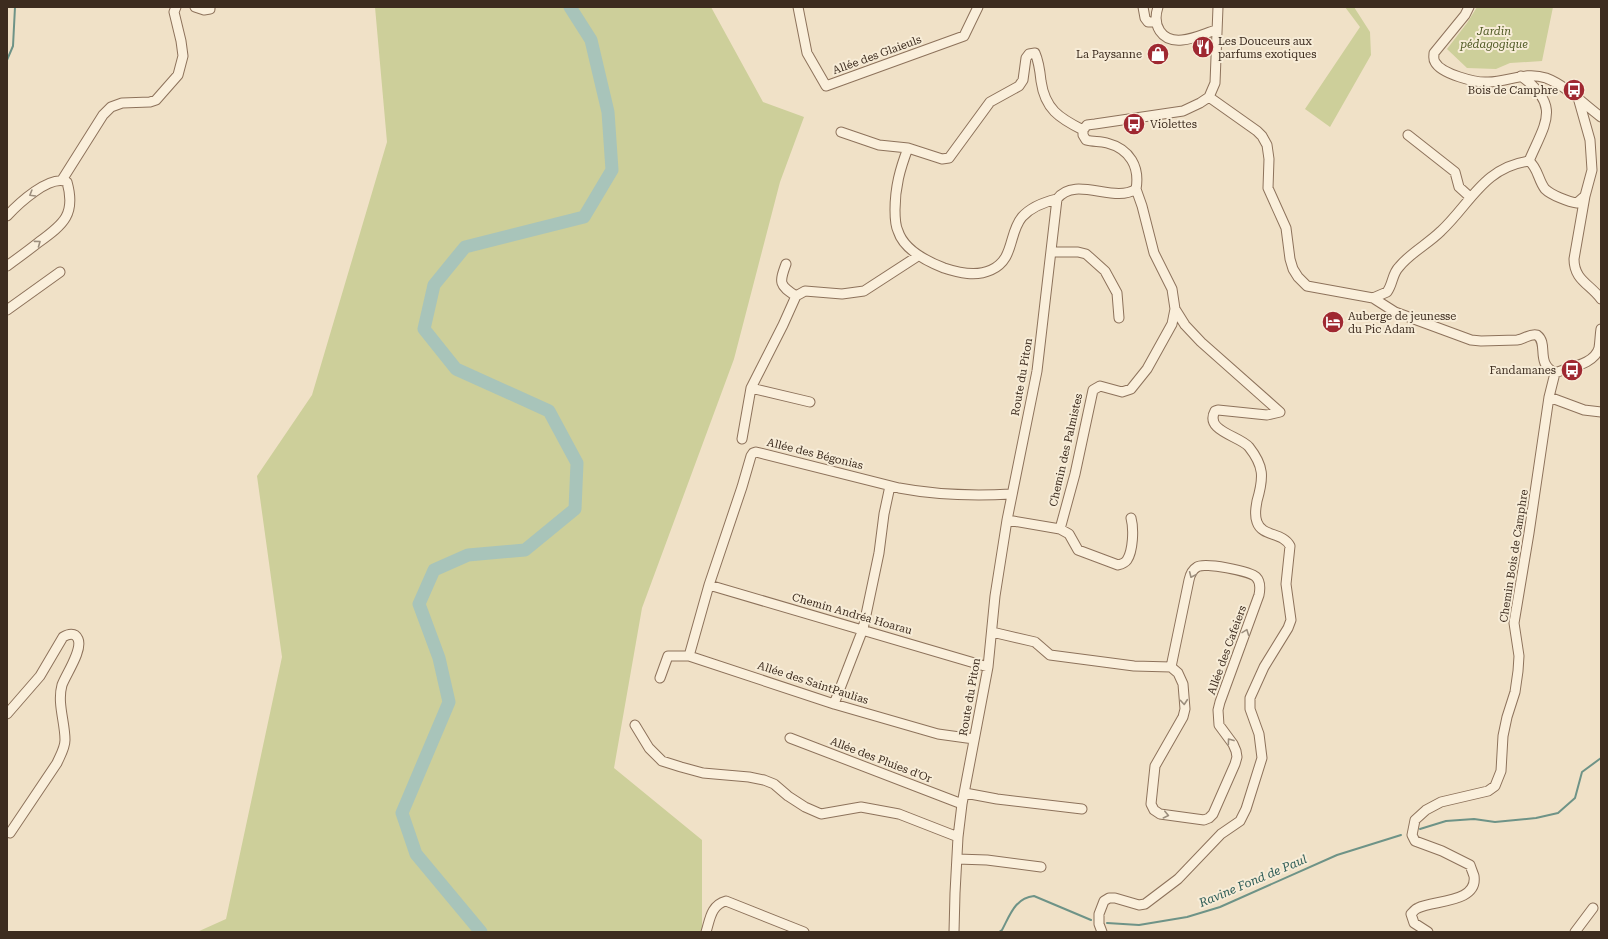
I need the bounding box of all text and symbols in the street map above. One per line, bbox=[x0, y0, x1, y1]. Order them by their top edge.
park label: Jardin pédagogique bbox=[1459, 25, 1528, 51]
street label: Allée des Glaieuls bbox=[831, 33, 923, 77]
restaurant icon: Les Douceurs aux parfums exotiques bbox=[1190, 34, 1216, 60]
place label: Les Douceurs aux parfums exotiques bbox=[1218, 35, 1316, 61]
shop icon: La Paysanne bbox=[1145, 41, 1171, 67]
place label: La Paysanne bbox=[1076, 48, 1142, 61]
bus stop icon: Bois de Camphre bbox=[1561, 77, 1587, 103]
place label: Bois de Camphre bbox=[1468, 84, 1558, 97]
bus stop icon: Violettes bbox=[1121, 111, 1147, 137]
place label: Violettes bbox=[1150, 118, 1197, 131]
one-way arrow bbox=[29, 189, 36, 196]
one-way arrow bbox=[34, 241, 41, 248]
hotel icon: Auberge de jeunesse du Pic Adam bbox=[1320, 309, 1346, 335]
place label: Auberge de jeunesse du Pic Adam bbox=[1348, 310, 1456, 336]
street label: Route du Piton bbox=[1009, 337, 1035, 417]
bus stop icon: Fandamanes bbox=[1559, 357, 1585, 383]
place label: Fandamanes bbox=[1490, 364, 1556, 377]
street label: Chemin des Palmistes bbox=[1047, 392, 1085, 508]
street label: Allée des Bégonias bbox=[766, 436, 864, 472]
street label: Chemin Bois de Camphre bbox=[1497, 488, 1531, 624]
one-way arrow bbox=[1188, 571, 1196, 578]
street label: Chemin Andréa Hoarau bbox=[790, 591, 914, 637]
street label: Allée des Cafeiers bbox=[1205, 604, 1249, 696]
one-way arrow bbox=[1241, 629, 1249, 636]
street label: Route du Piton bbox=[957, 657, 983, 737]
street label: Allée des SaintPaulias bbox=[756, 659, 870, 707]
one-way arrow bbox=[1180, 699, 1189, 705]
street label: Allée des Pluies d'Or bbox=[828, 735, 934, 786]
one-way arrow bbox=[1228, 738, 1235, 745]
one-way arrow bbox=[1162, 810, 1169, 818]
water label: Ravine Fond de Paul bbox=[1196, 852, 1309, 910]

